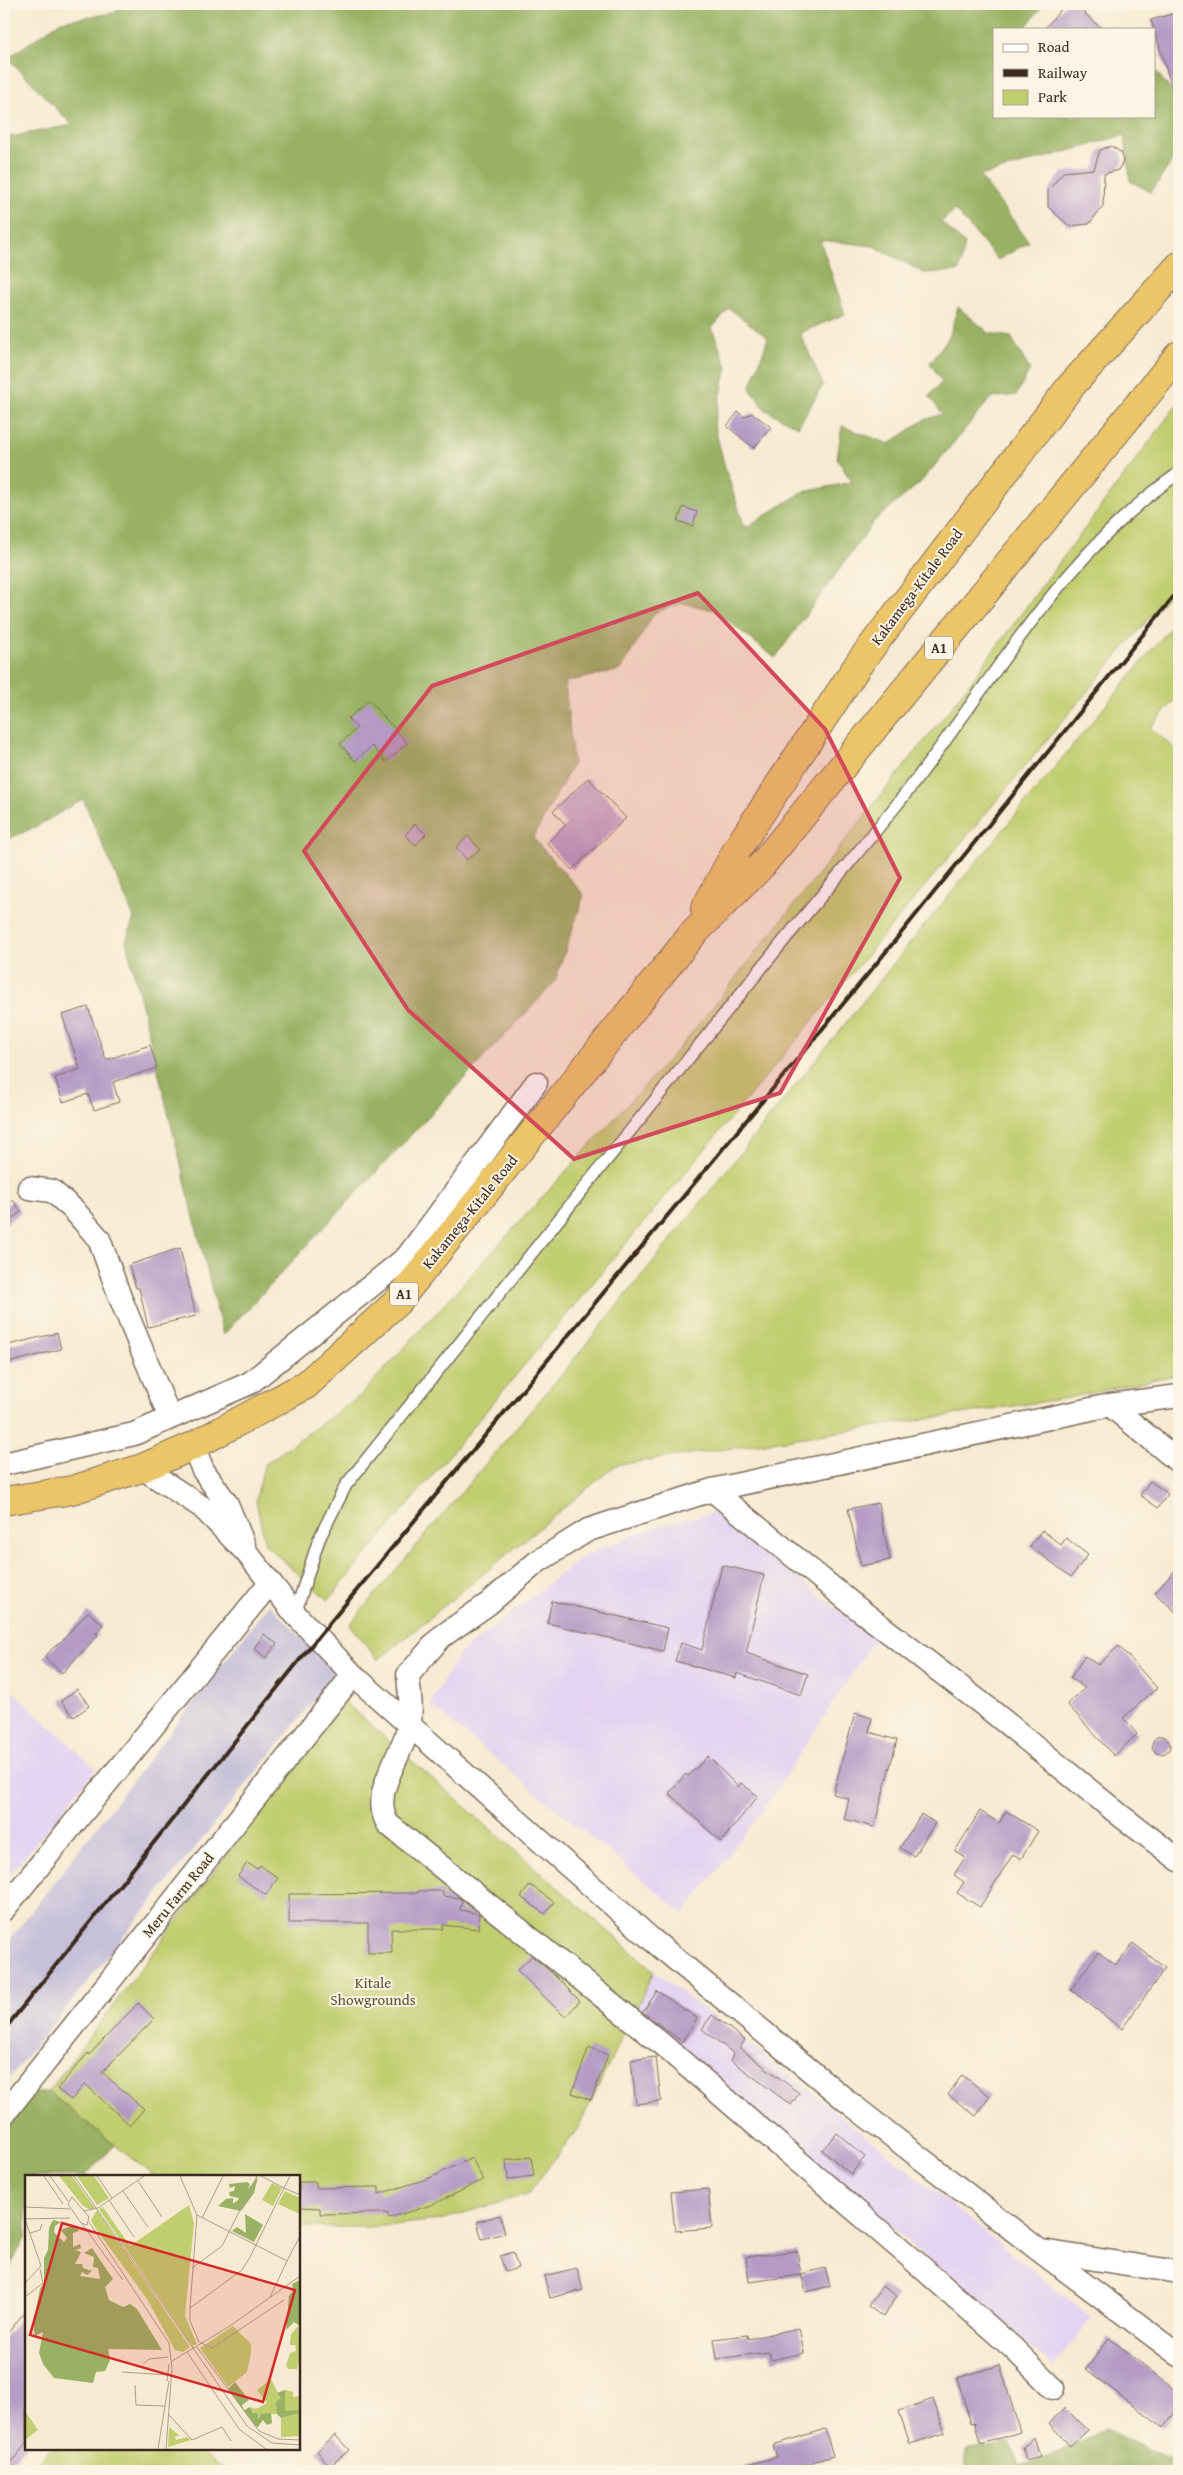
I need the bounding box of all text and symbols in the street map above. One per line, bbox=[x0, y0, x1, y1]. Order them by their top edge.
legend bbox=[993, 28, 1156, 118]
text: Road bbox=[1038, 36, 1069, 57]
text: Railway bbox=[1038, 62, 1088, 83]
text: Park bbox=[1038, 86, 1067, 107]
street label: Kakamega-Kitale Road bbox=[866, 524, 967, 649]
road number: A1 bbox=[925, 636, 953, 660]
street label: Kakamega-Kitale Road bbox=[417, 1150, 522, 1273]
road number: A1 bbox=[390, 1282, 418, 1306]
street label: Meru Farm Road bbox=[137, 1848, 218, 1942]
park label: Kitale Showgrounds bbox=[330, 1972, 416, 2010]
inset map bbox=[25, 2175, 300, 2450]

